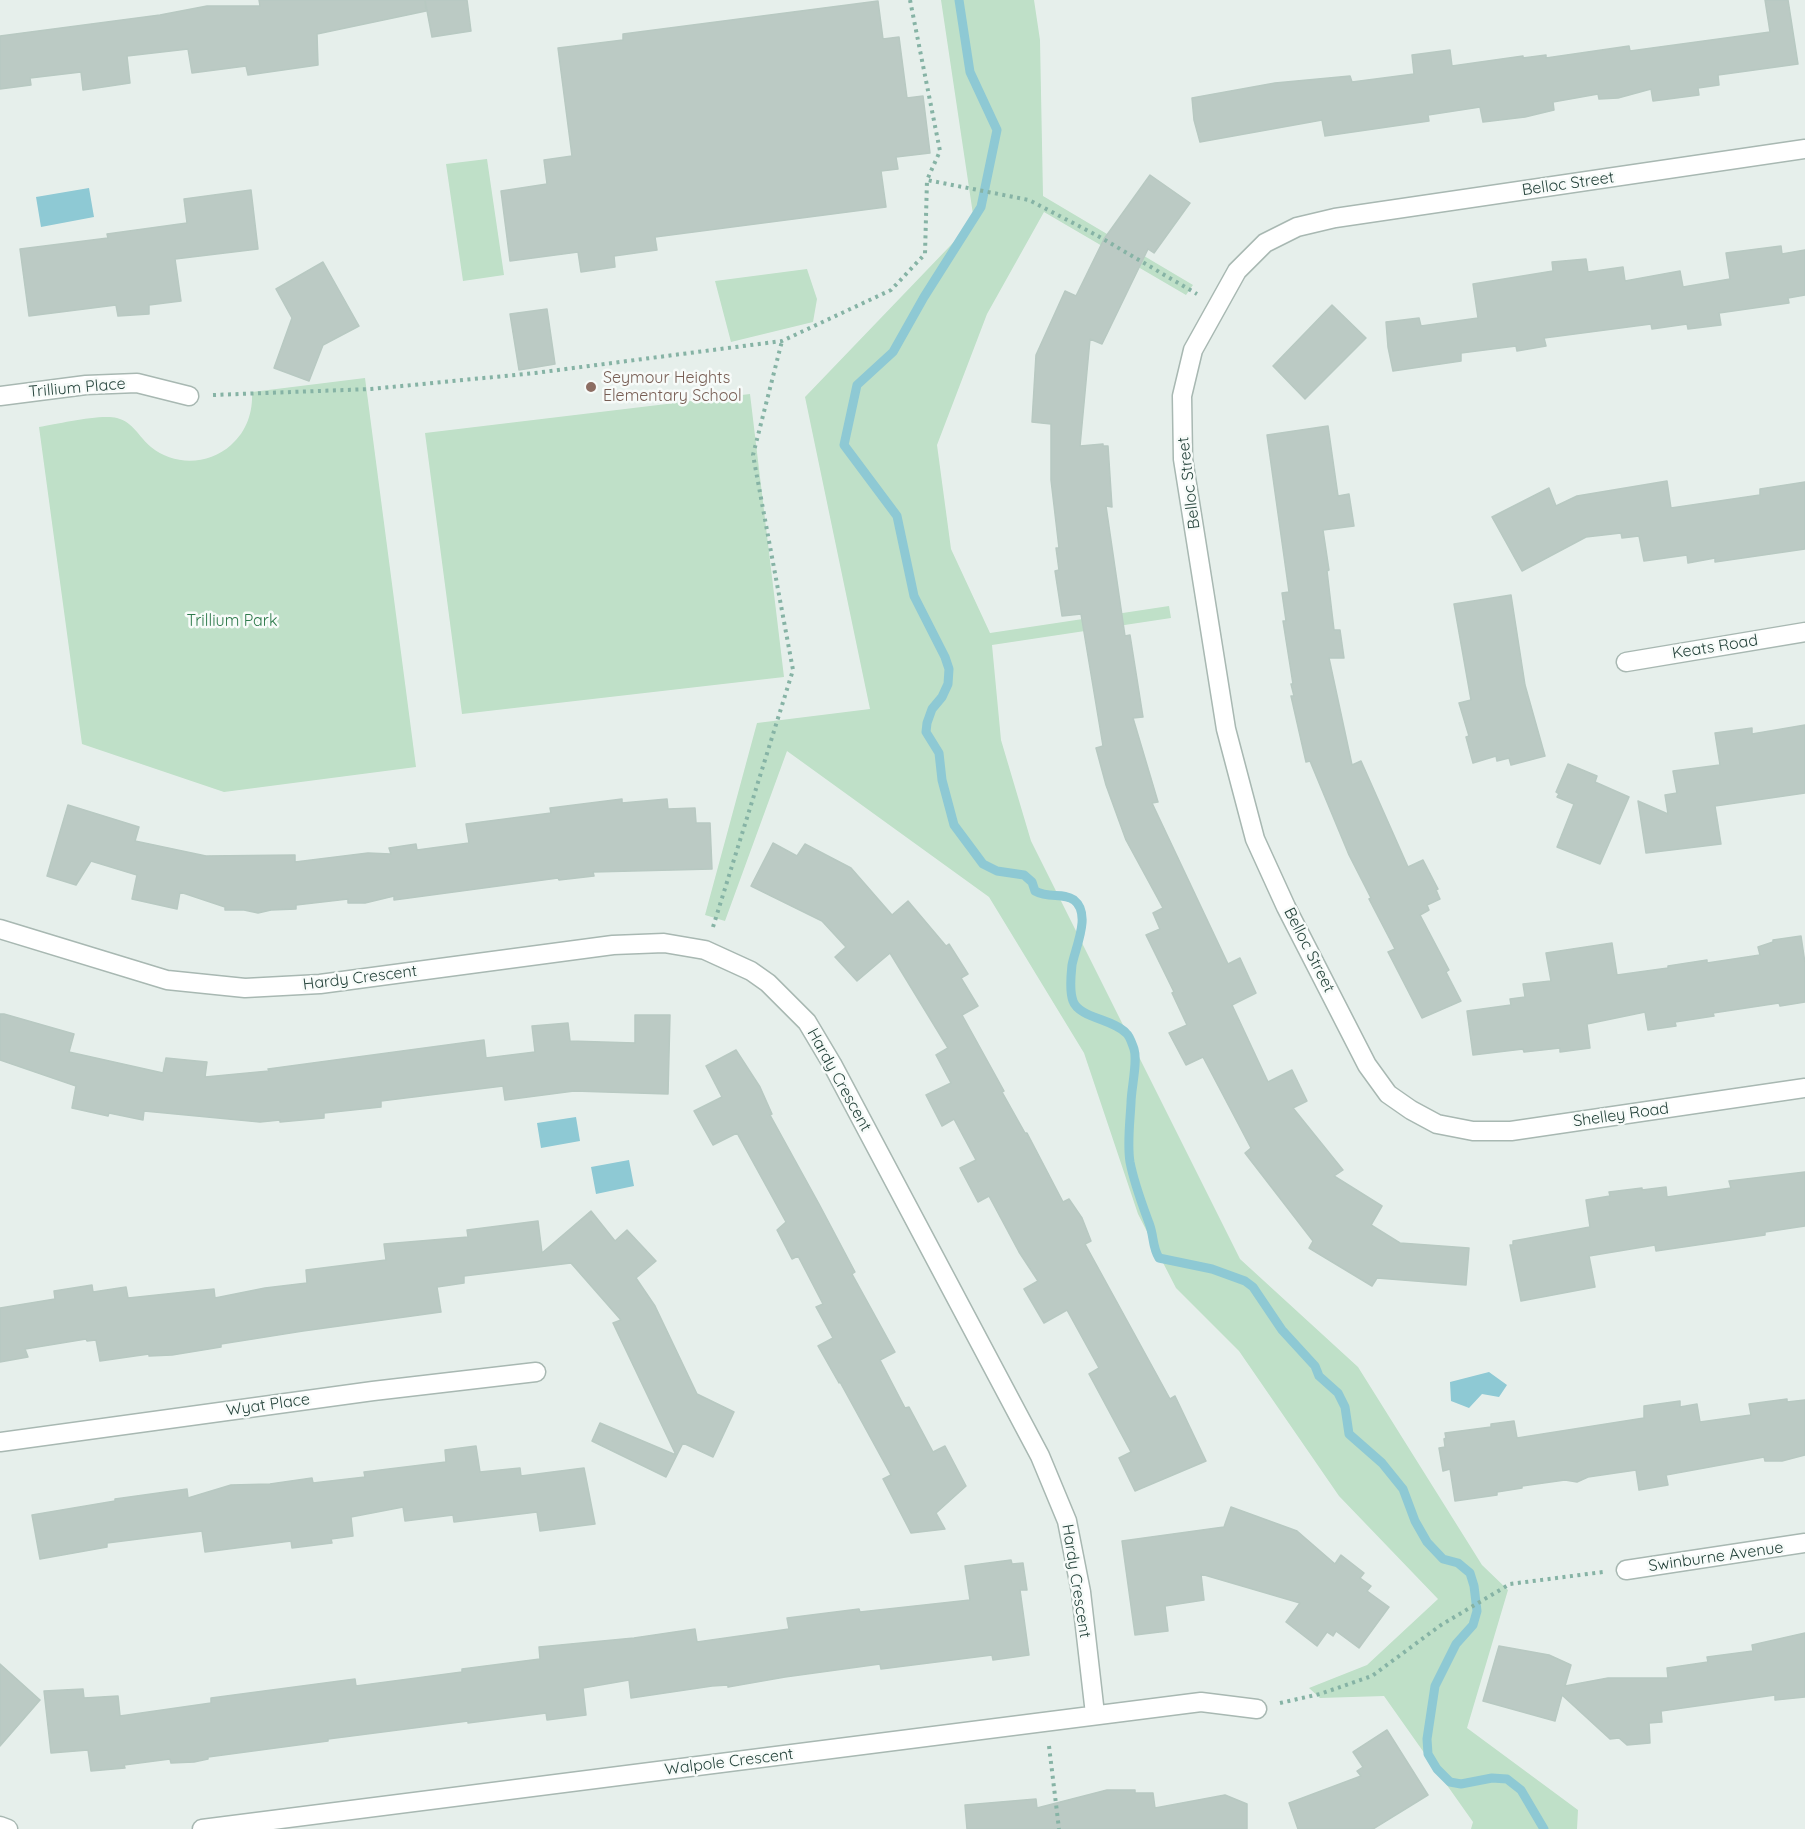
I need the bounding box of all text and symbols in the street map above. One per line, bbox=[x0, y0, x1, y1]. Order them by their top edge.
street label: Belloc Street bbox=[1521, 168, 1615, 200]
place label: Seymour Heights Elementary School bbox=[603, 368, 742, 406]
street label: Trillium Place bbox=[28, 374, 126, 402]
marker: Seymour Heights Elementary School bbox=[584, 380, 598, 394]
street label: Belloc Street bbox=[1174, 436, 1204, 530]
park label: Trillium Park bbox=[186, 611, 278, 631]
street label: Keats Road bbox=[1671, 631, 1759, 663]
street label: Belloc Street bbox=[1279, 904, 1339, 996]
street label: Hardy Crescent bbox=[302, 961, 418, 995]
street label: Hardy Crescent bbox=[803, 1025, 875, 1135]
street label: Shelley Road bbox=[1572, 1099, 1670, 1131]
street label: Wyat Place bbox=[225, 1390, 311, 1420]
street label: Hardy Crescent bbox=[1058, 1523, 1094, 1639]
street label: Swinburne Avenue bbox=[1647, 1538, 1785, 1576]
street label: Walpole Crescent bbox=[663, 1745, 795, 1779]

